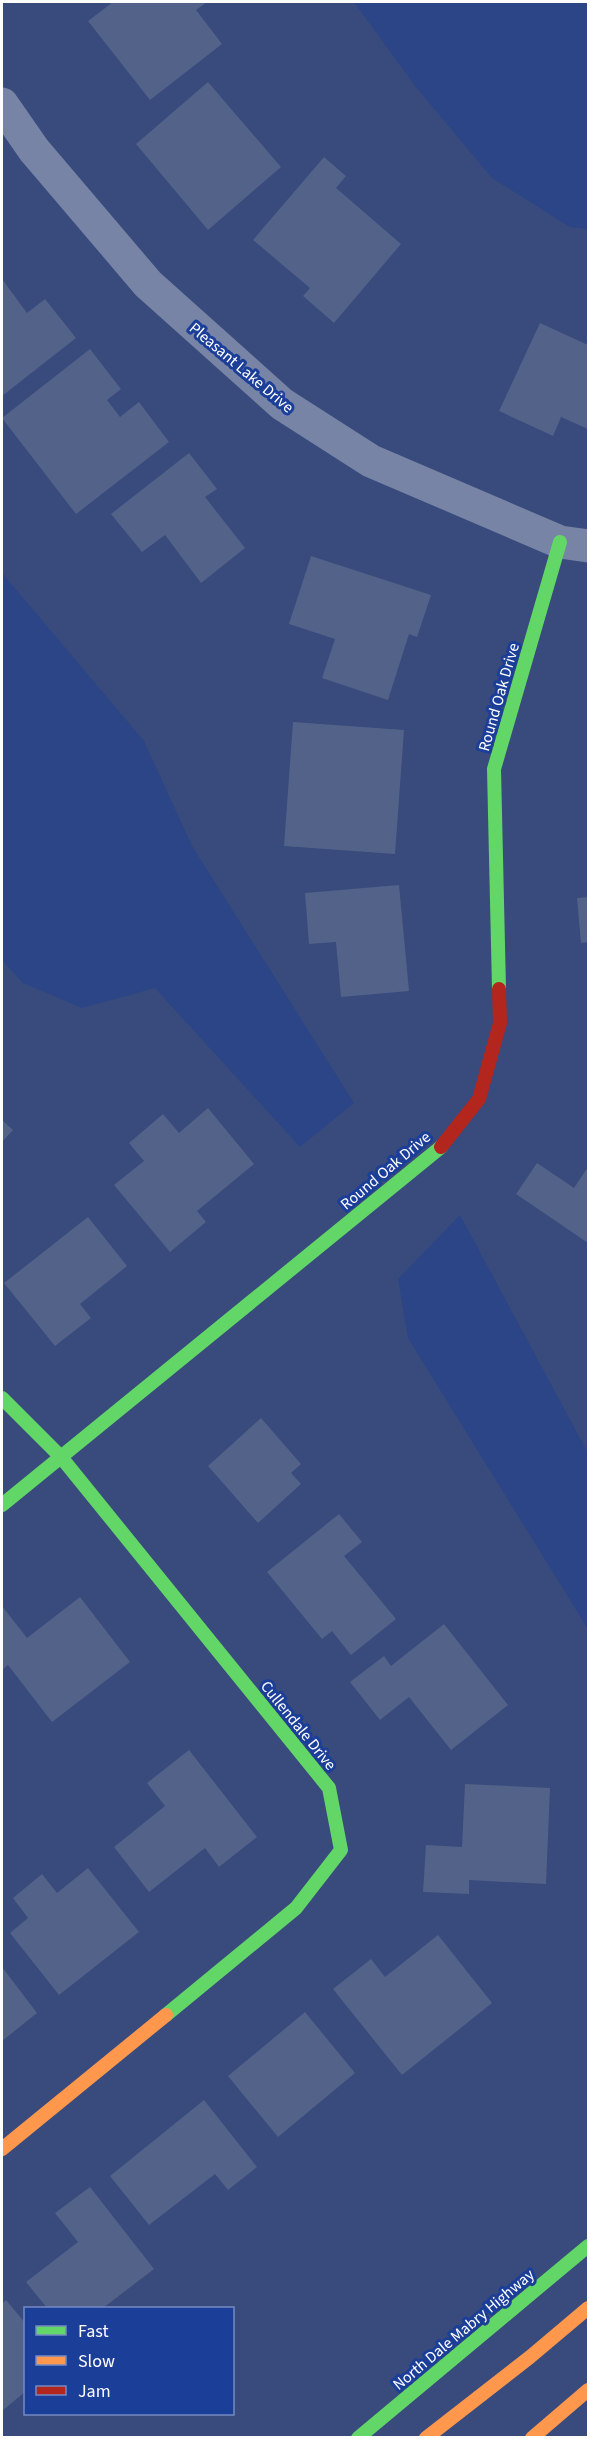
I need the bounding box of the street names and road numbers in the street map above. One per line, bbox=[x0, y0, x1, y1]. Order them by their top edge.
street label: Pleasant Lake Drive bbox=[184, 317, 298, 418]
street label: Round Oak Drive bbox=[473, 641, 525, 754]
street label: Round Oak Drive bbox=[336, 1126, 436, 1215]
street label: Cullendale Drive bbox=[255, 1676, 341, 1775]
street label: North Dale Mabry Highway bbox=[388, 2264, 539, 2395]

